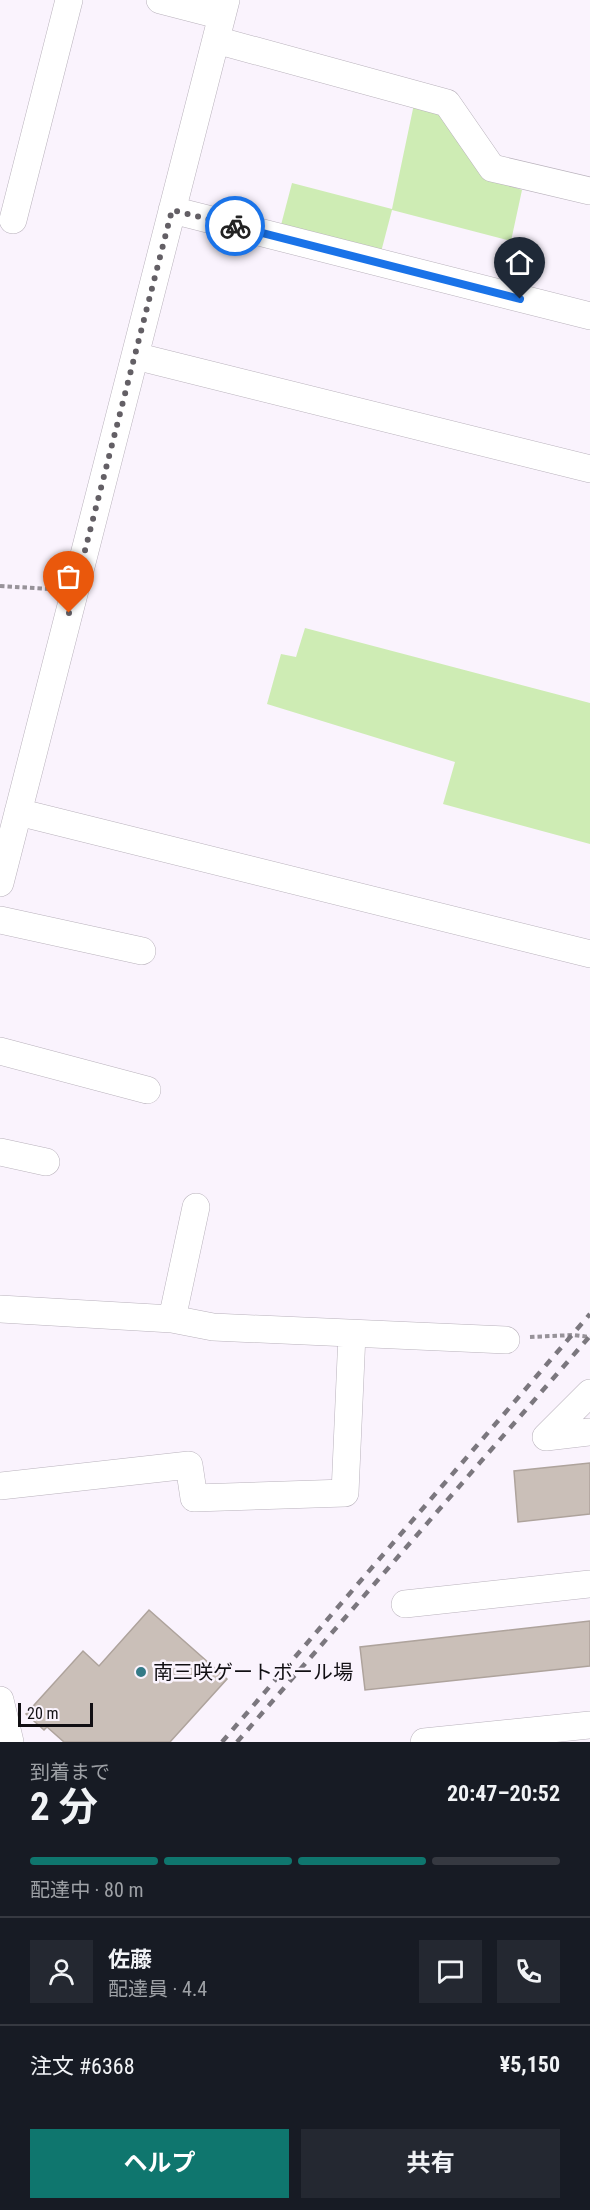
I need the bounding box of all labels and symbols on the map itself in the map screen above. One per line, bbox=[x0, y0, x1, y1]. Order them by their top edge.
courier bbox=[205, 196, 265, 256]
pin bbox=[494, 237, 545, 299]
pin bbox=[43, 551, 94, 613]
place label: 南三咲ゲートボール場 bbox=[153, 1660, 353, 1684]
marker: 南三咲ゲートボール場 bbox=[134, 1665, 148, 1679]
scale bar bbox=[18, 1700, 93, 1728]

